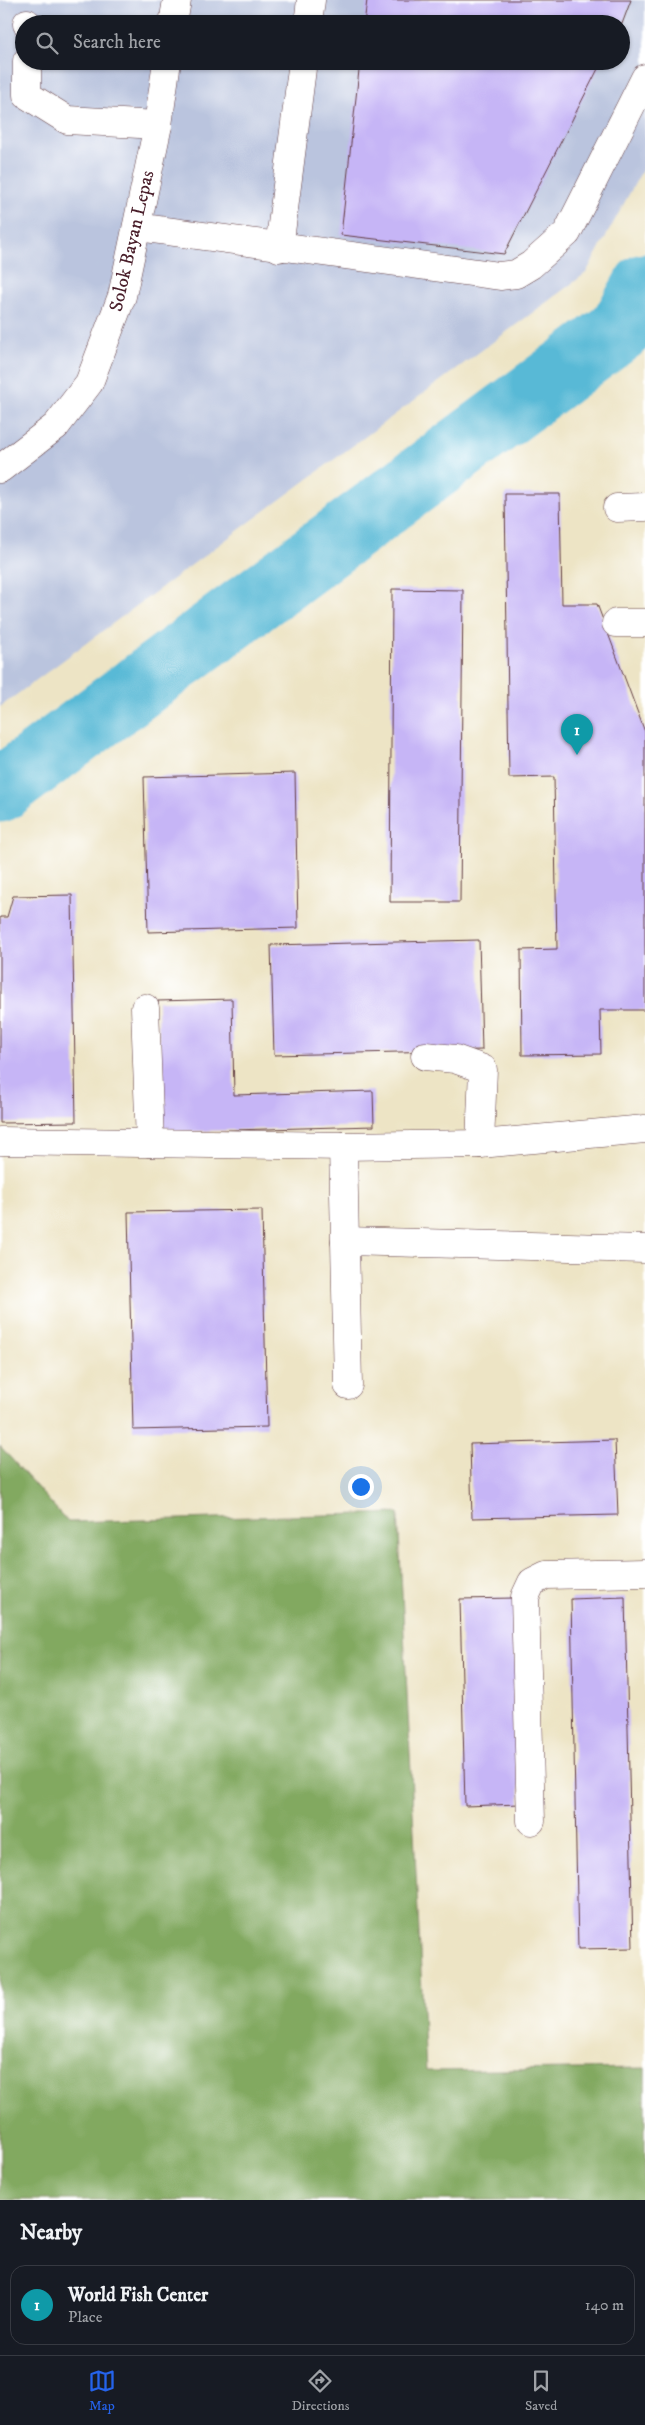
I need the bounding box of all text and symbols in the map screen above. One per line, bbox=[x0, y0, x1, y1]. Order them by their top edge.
search box bbox=[15, 15, 630, 70]
icon: search bbox=[33, 29, 61, 57]
text: Search here bbox=[73, 31, 161, 54]
street label: Solok Bayan Lepas bbox=[105, 168, 159, 314]
pin: 1 bbox=[561, 714, 593, 755]
your location bbox=[348, 1474, 374, 1500]
text: Nearby bbox=[20, 2220, 82, 2246]
text: World Fish Center bbox=[68, 2284, 208, 2307]
text: 1 bbox=[34, 2295, 40, 2315]
text: 140 m bbox=[585, 2295, 624, 2315]
text: Place bbox=[68, 2307, 102, 2327]
tab: Map bbox=[88, 2367, 116, 2415]
tab: Directions bbox=[291, 2367, 349, 2415]
tab: Saved bbox=[525, 2367, 557, 2415]

